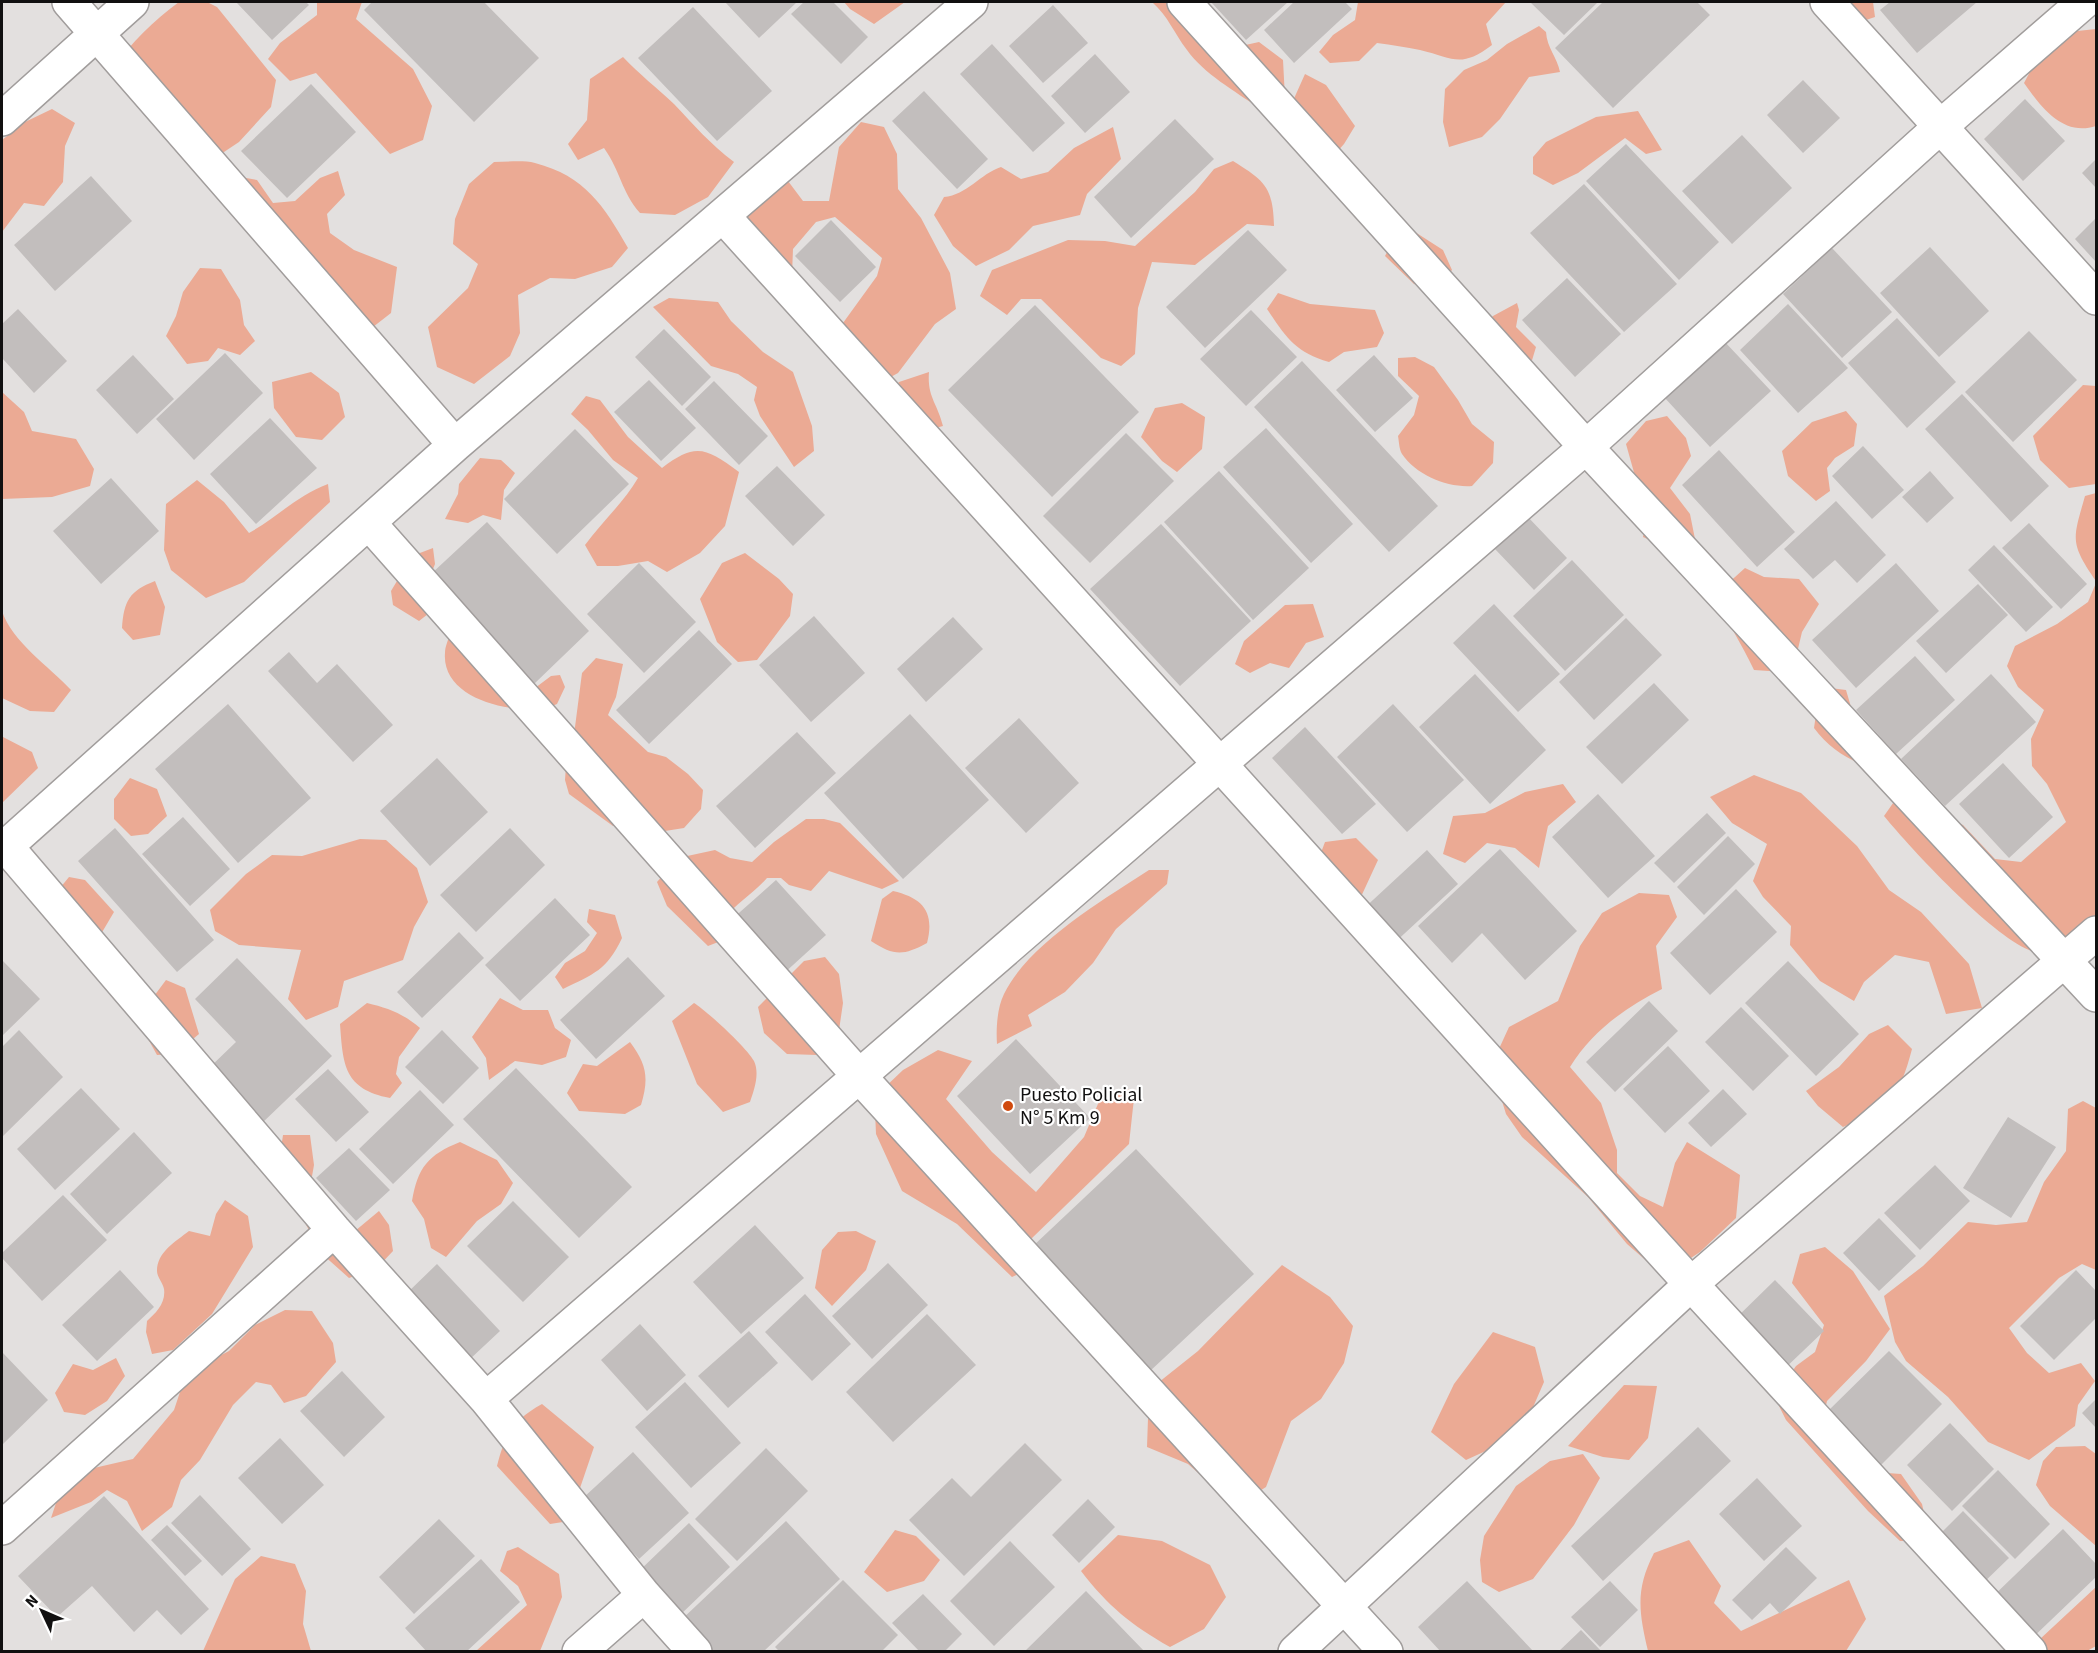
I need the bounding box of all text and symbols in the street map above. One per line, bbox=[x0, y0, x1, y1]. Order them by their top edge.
place label: Puesto Policial N° 5 Km 9 bbox=[1020, 1081, 1142, 1132]
marker: Puesto Policial N° 5 Km 9 bbox=[1001, 1099, 1015, 1113]
north arrow bbox=[12, 1581, 72, 1641]
text: N bbox=[20, 1590, 44, 1613]

